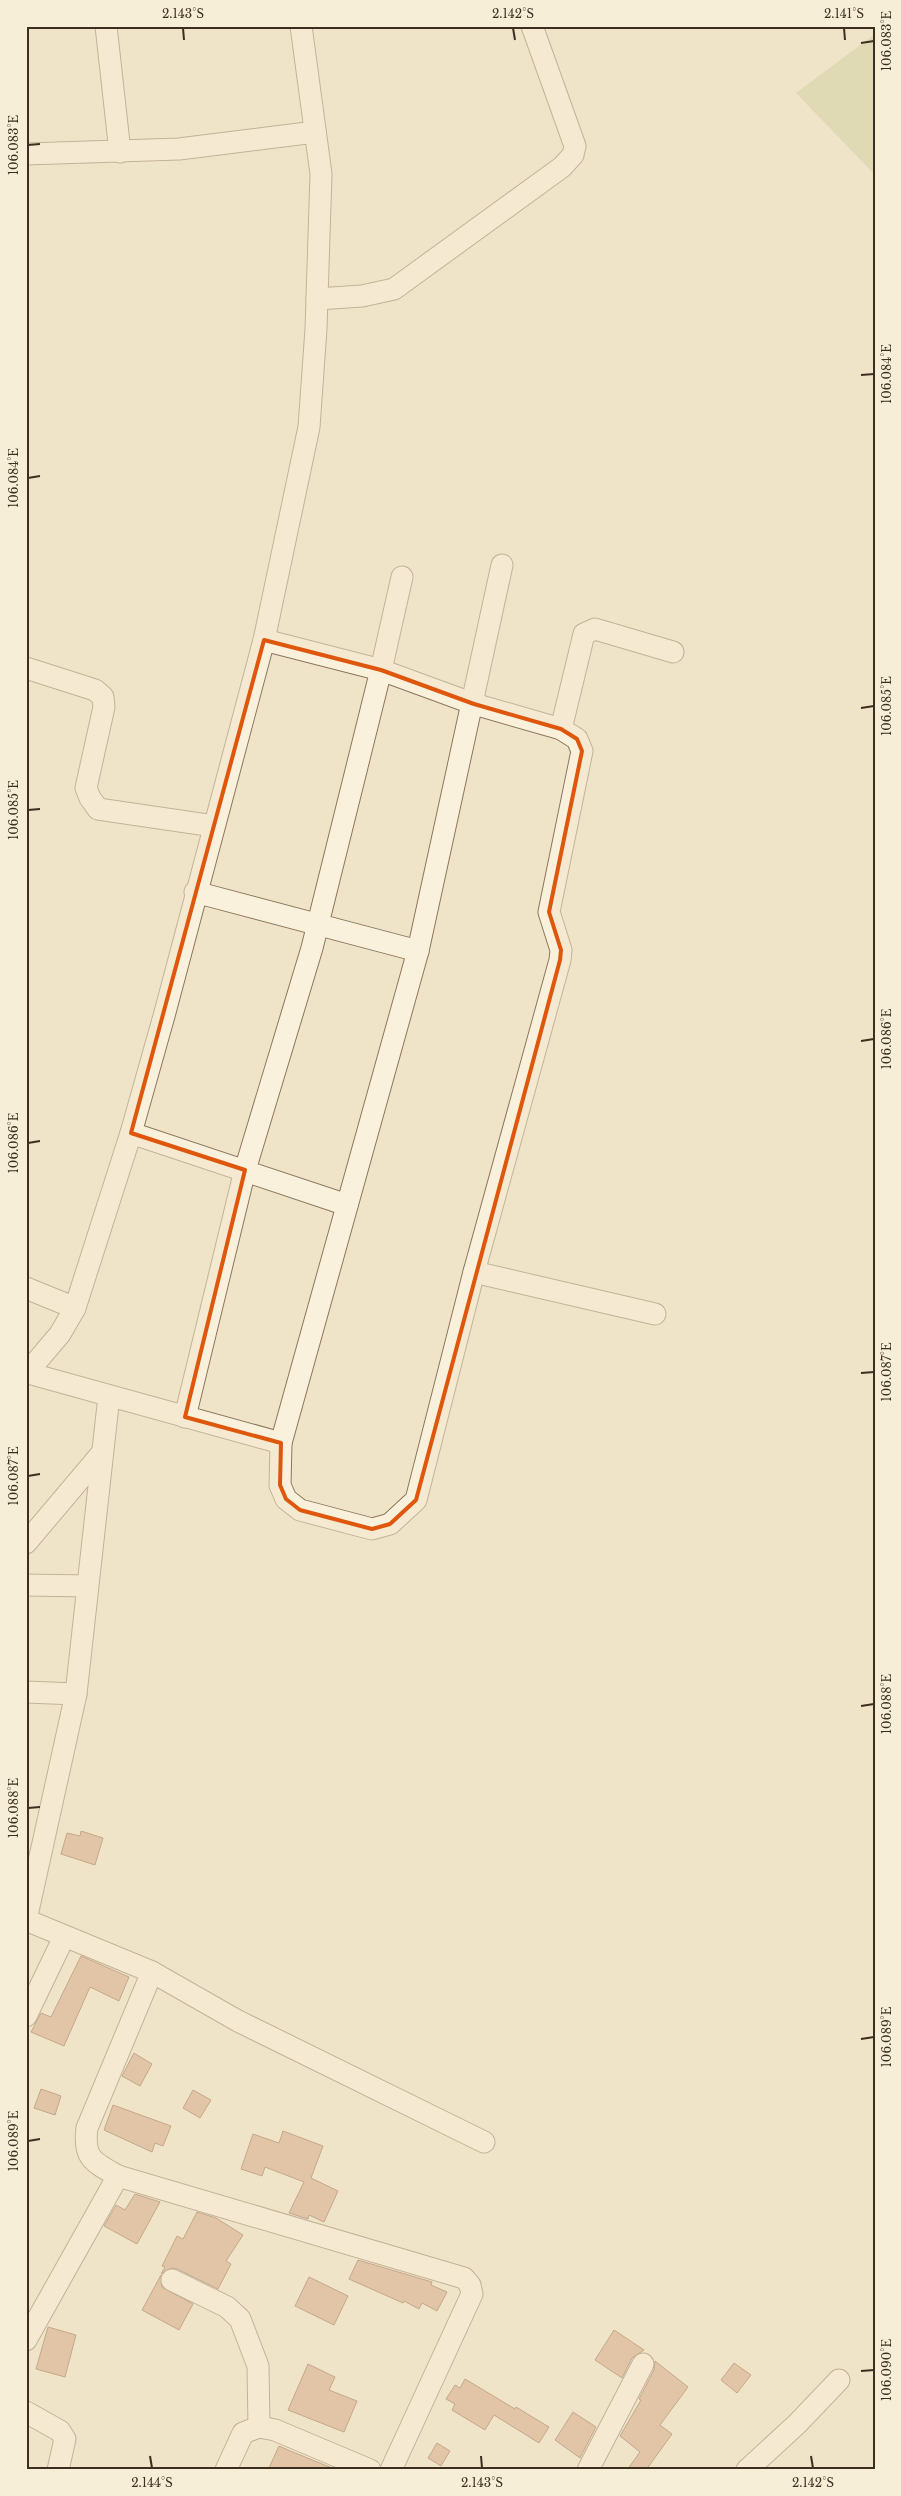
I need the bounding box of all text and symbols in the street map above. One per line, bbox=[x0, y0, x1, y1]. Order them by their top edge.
text: 2.143°S bbox=[162, 6, 204, 21]
text: 2.142°S bbox=[492, 6, 534, 21]
text: 2.141°S bbox=[824, 6, 864, 21]
text: 106.083°E bbox=[879, 10, 894, 71]
text: 106.083°E bbox=[6, 114, 21, 175]
text: 106.084°E bbox=[879, 344, 894, 404]
text: 106.084°E bbox=[6, 448, 21, 508]
text: 106.085°E bbox=[879, 676, 894, 736]
text: 106.085°E bbox=[6, 780, 21, 840]
text: 106.086°E bbox=[879, 1008, 894, 1070]
text: 106.086°E bbox=[6, 1112, 21, 1174]
text: 106.087°E bbox=[879, 1342, 894, 1402]
text: 106.087°E bbox=[6, 1446, 21, 1506]
text: 106.088°E bbox=[879, 1673, 894, 1734]
text: 106.088°E bbox=[6, 1777, 21, 1838]
text: 106.089°E bbox=[879, 2006, 894, 2068]
text: 106.089°E bbox=[6, 2110, 21, 2172]
text: 106.090°E bbox=[879, 2339, 894, 2401]
text: 2.144°S bbox=[131, 2475, 173, 2490]
text: 2.143°S bbox=[461, 2475, 503, 2490]
text: 2.142°S bbox=[792, 2475, 834, 2490]

